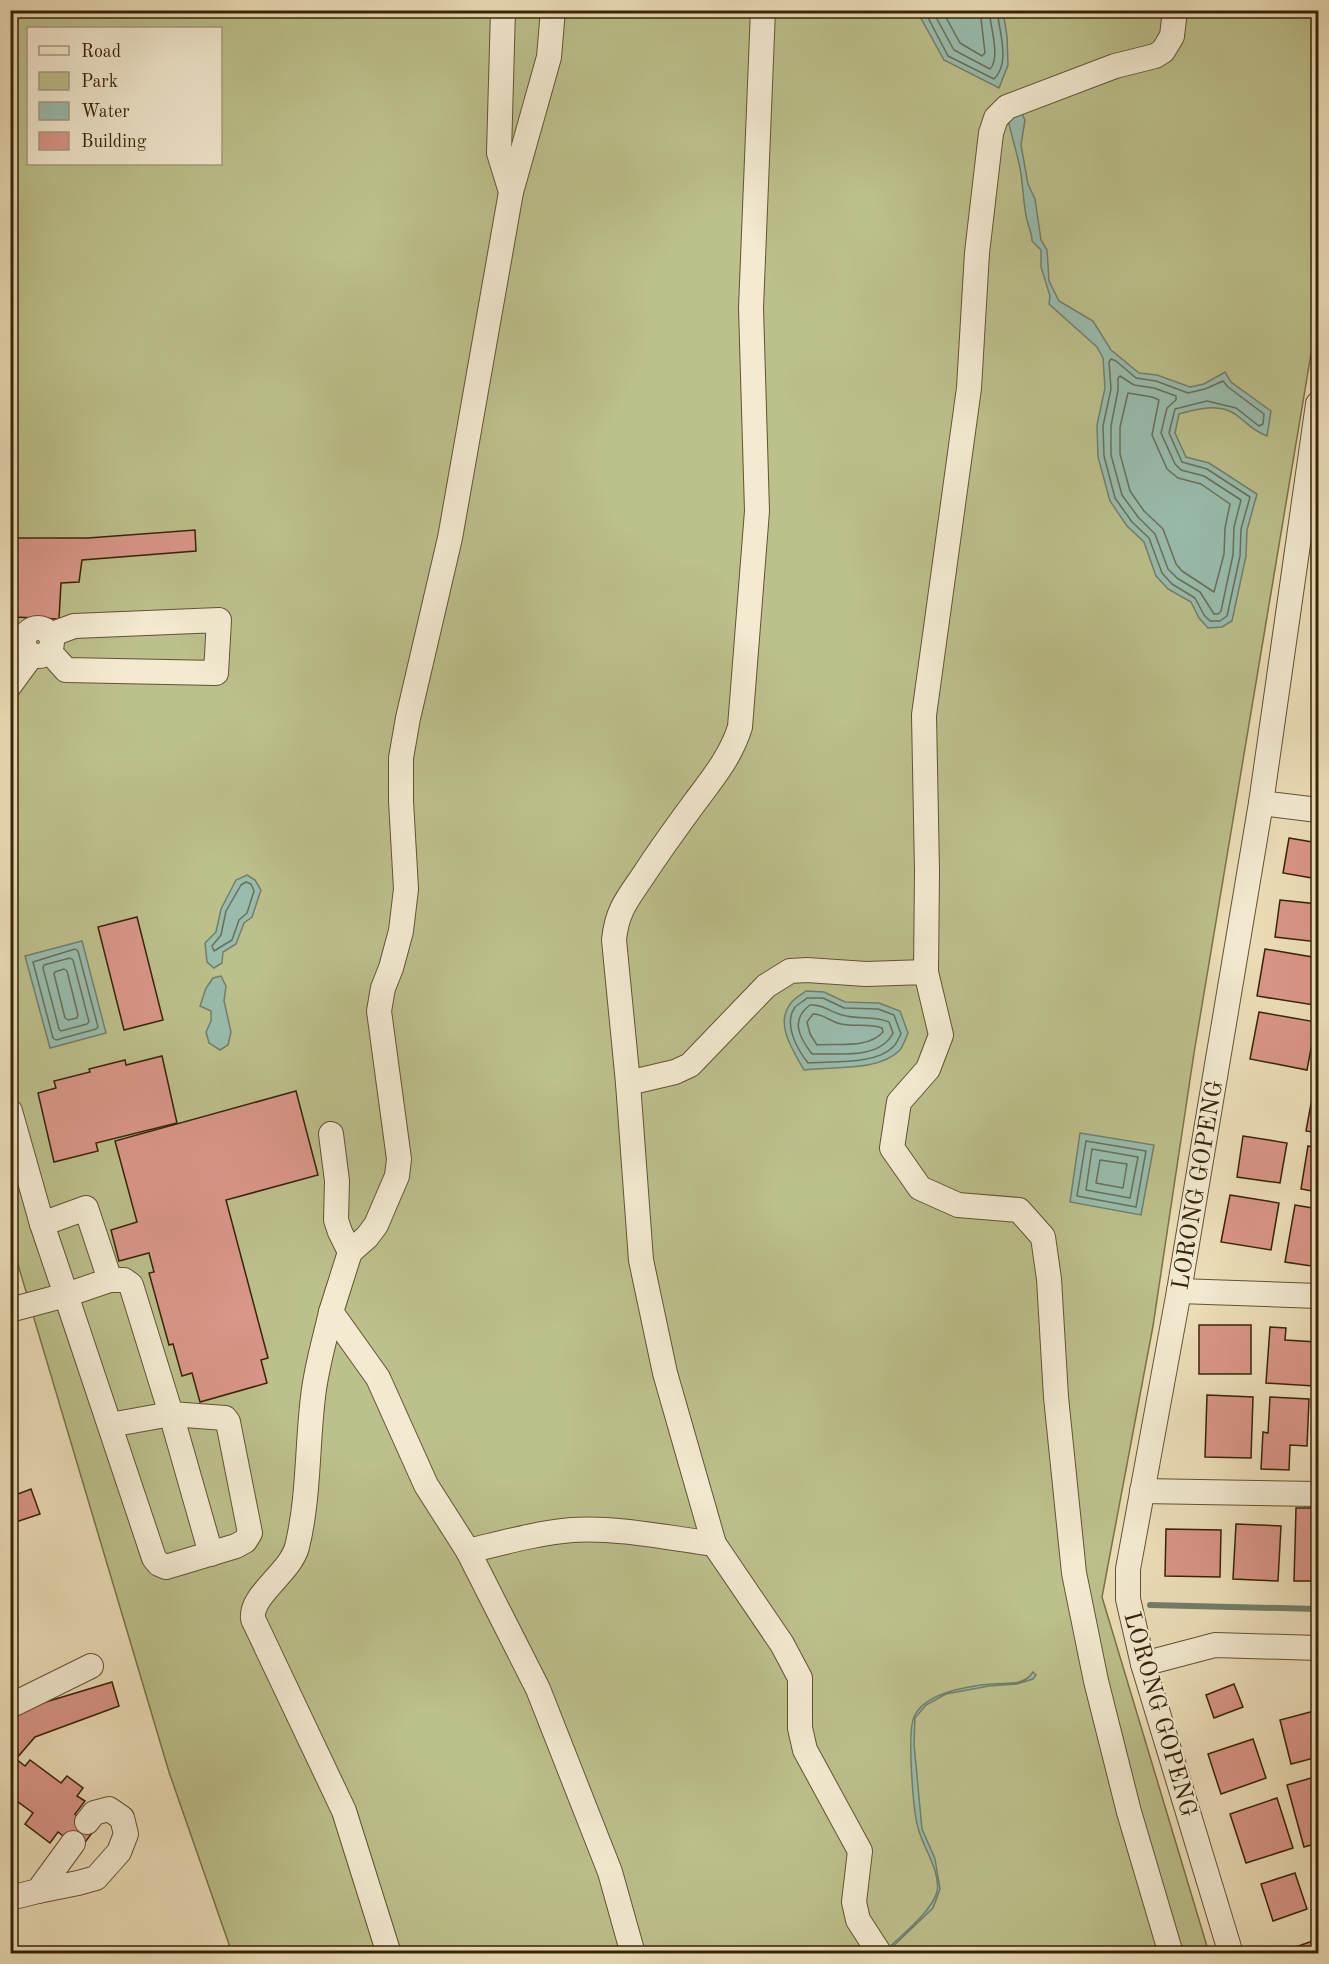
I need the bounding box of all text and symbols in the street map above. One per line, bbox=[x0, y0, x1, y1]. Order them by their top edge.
legend bbox=[27, 27, 222, 165]
text: Road bbox=[81, 43, 121, 61]
text: Park bbox=[81, 73, 118, 91]
text: Water bbox=[81, 103, 130, 121]
text: Building bbox=[81, 133, 147, 151]
street label: LORONG GOPENG bbox=[1169, 1079, 1228, 1292]
street label: LORONG GOPENG bbox=[1118, 1609, 1200, 1820]

